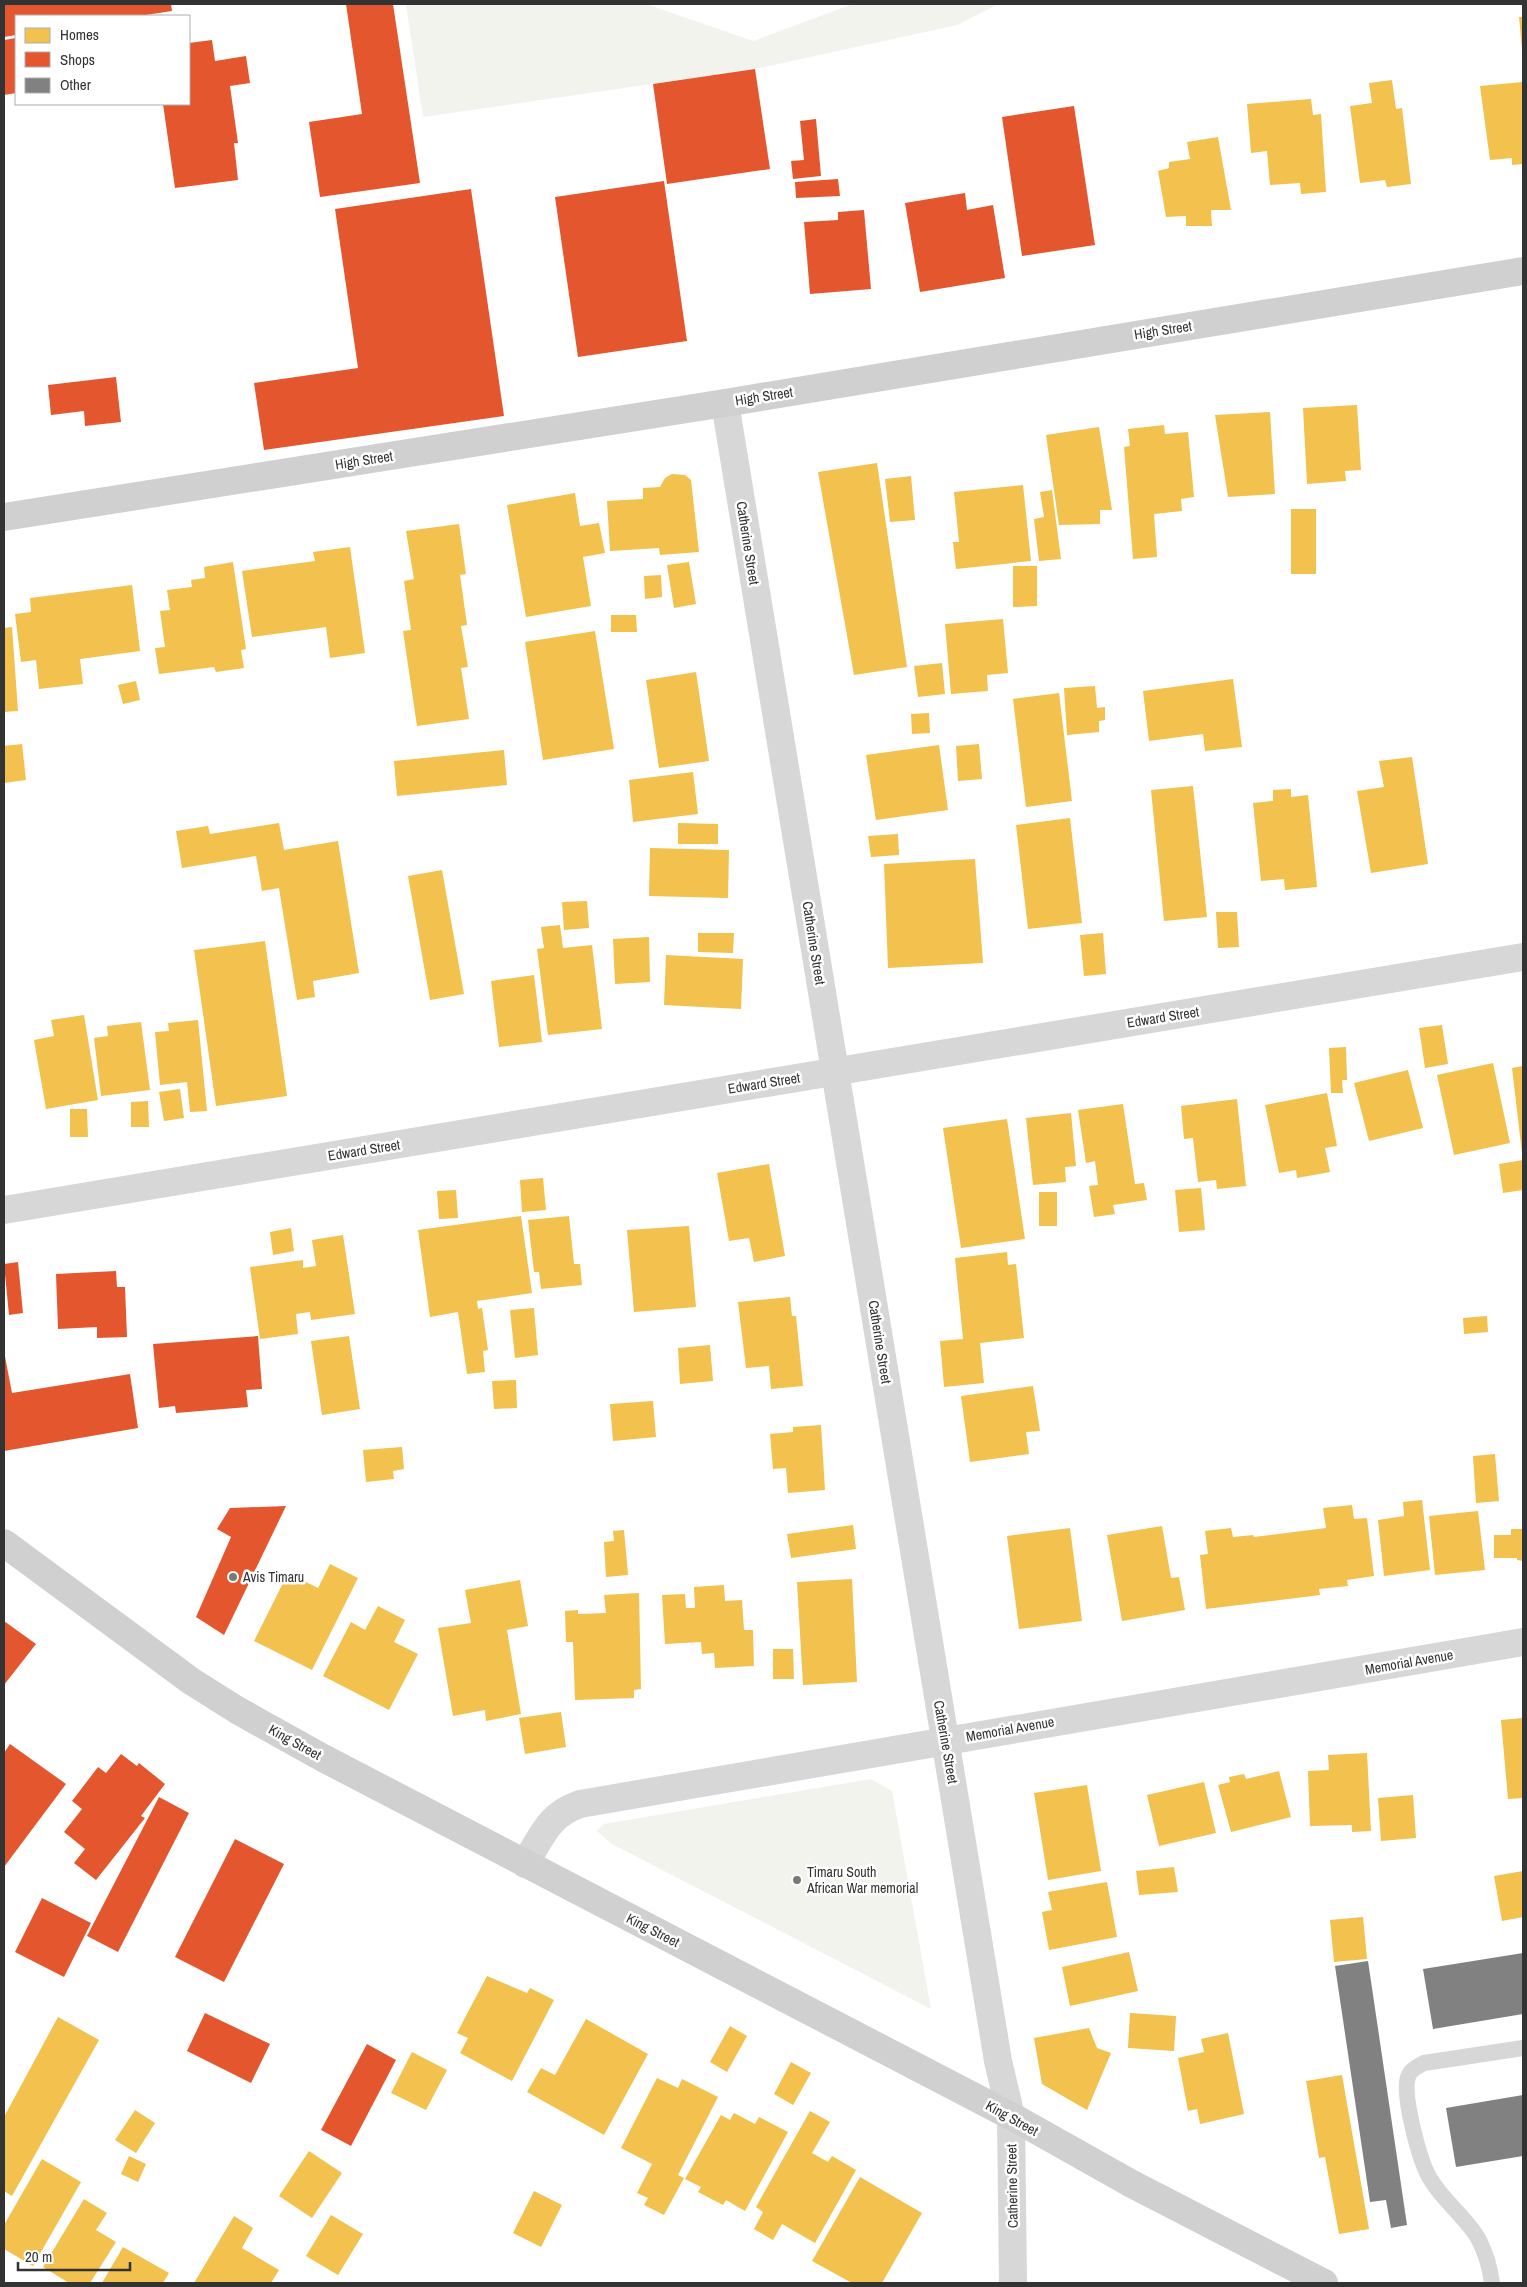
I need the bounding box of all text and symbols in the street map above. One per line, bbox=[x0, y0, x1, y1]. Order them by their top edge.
legend bbox=[15, 15, 190, 105]
text: Homes bbox=[60, 24, 99, 45]
text: Shops bbox=[60, 49, 95, 70]
text: Other bbox=[60, 74, 91, 95]
street label: High Street bbox=[1133, 317, 1193, 343]
street label: High Street bbox=[734, 383, 794, 409]
street label: High Street bbox=[334, 447, 394, 473]
street label: Catherine Street bbox=[733, 500, 763, 586]
street label: Catherine Street bbox=[799, 900, 829, 986]
street label: Edward Street bbox=[1126, 1002, 1200, 1032]
street label: Edward Street bbox=[727, 1068, 801, 1098]
street label: Edward Street bbox=[327, 1135, 401, 1165]
street label: Catherine Street bbox=[865, 1299, 895, 1385]
place label: Avis Timaru bbox=[242, 1568, 304, 1586]
marker: Avis Timaru bbox=[227, 1571, 239, 1583]
street label: Memorial Avenue bbox=[1364, 1645, 1454, 1679]
street label: Catherine Street bbox=[930, 1699, 962, 1785]
street label: Memorial Avenue bbox=[965, 1712, 1055, 1746]
street label: King Street bbox=[266, 1720, 324, 1764]
place label: Timaru South African War memorial bbox=[806, 1863, 918, 1897]
marker: Timaru South African War memorial bbox=[791, 1874, 803, 1886]
street label: King Street bbox=[623, 1909, 683, 1951]
street label: King Street bbox=[983, 2096, 1041, 2140]
street label: Catherine Street bbox=[1002, 2144, 1022, 2228]
scale bar bbox=[18, 2240, 130, 2272]
text: 20 m bbox=[25, 2246, 52, 2267]

